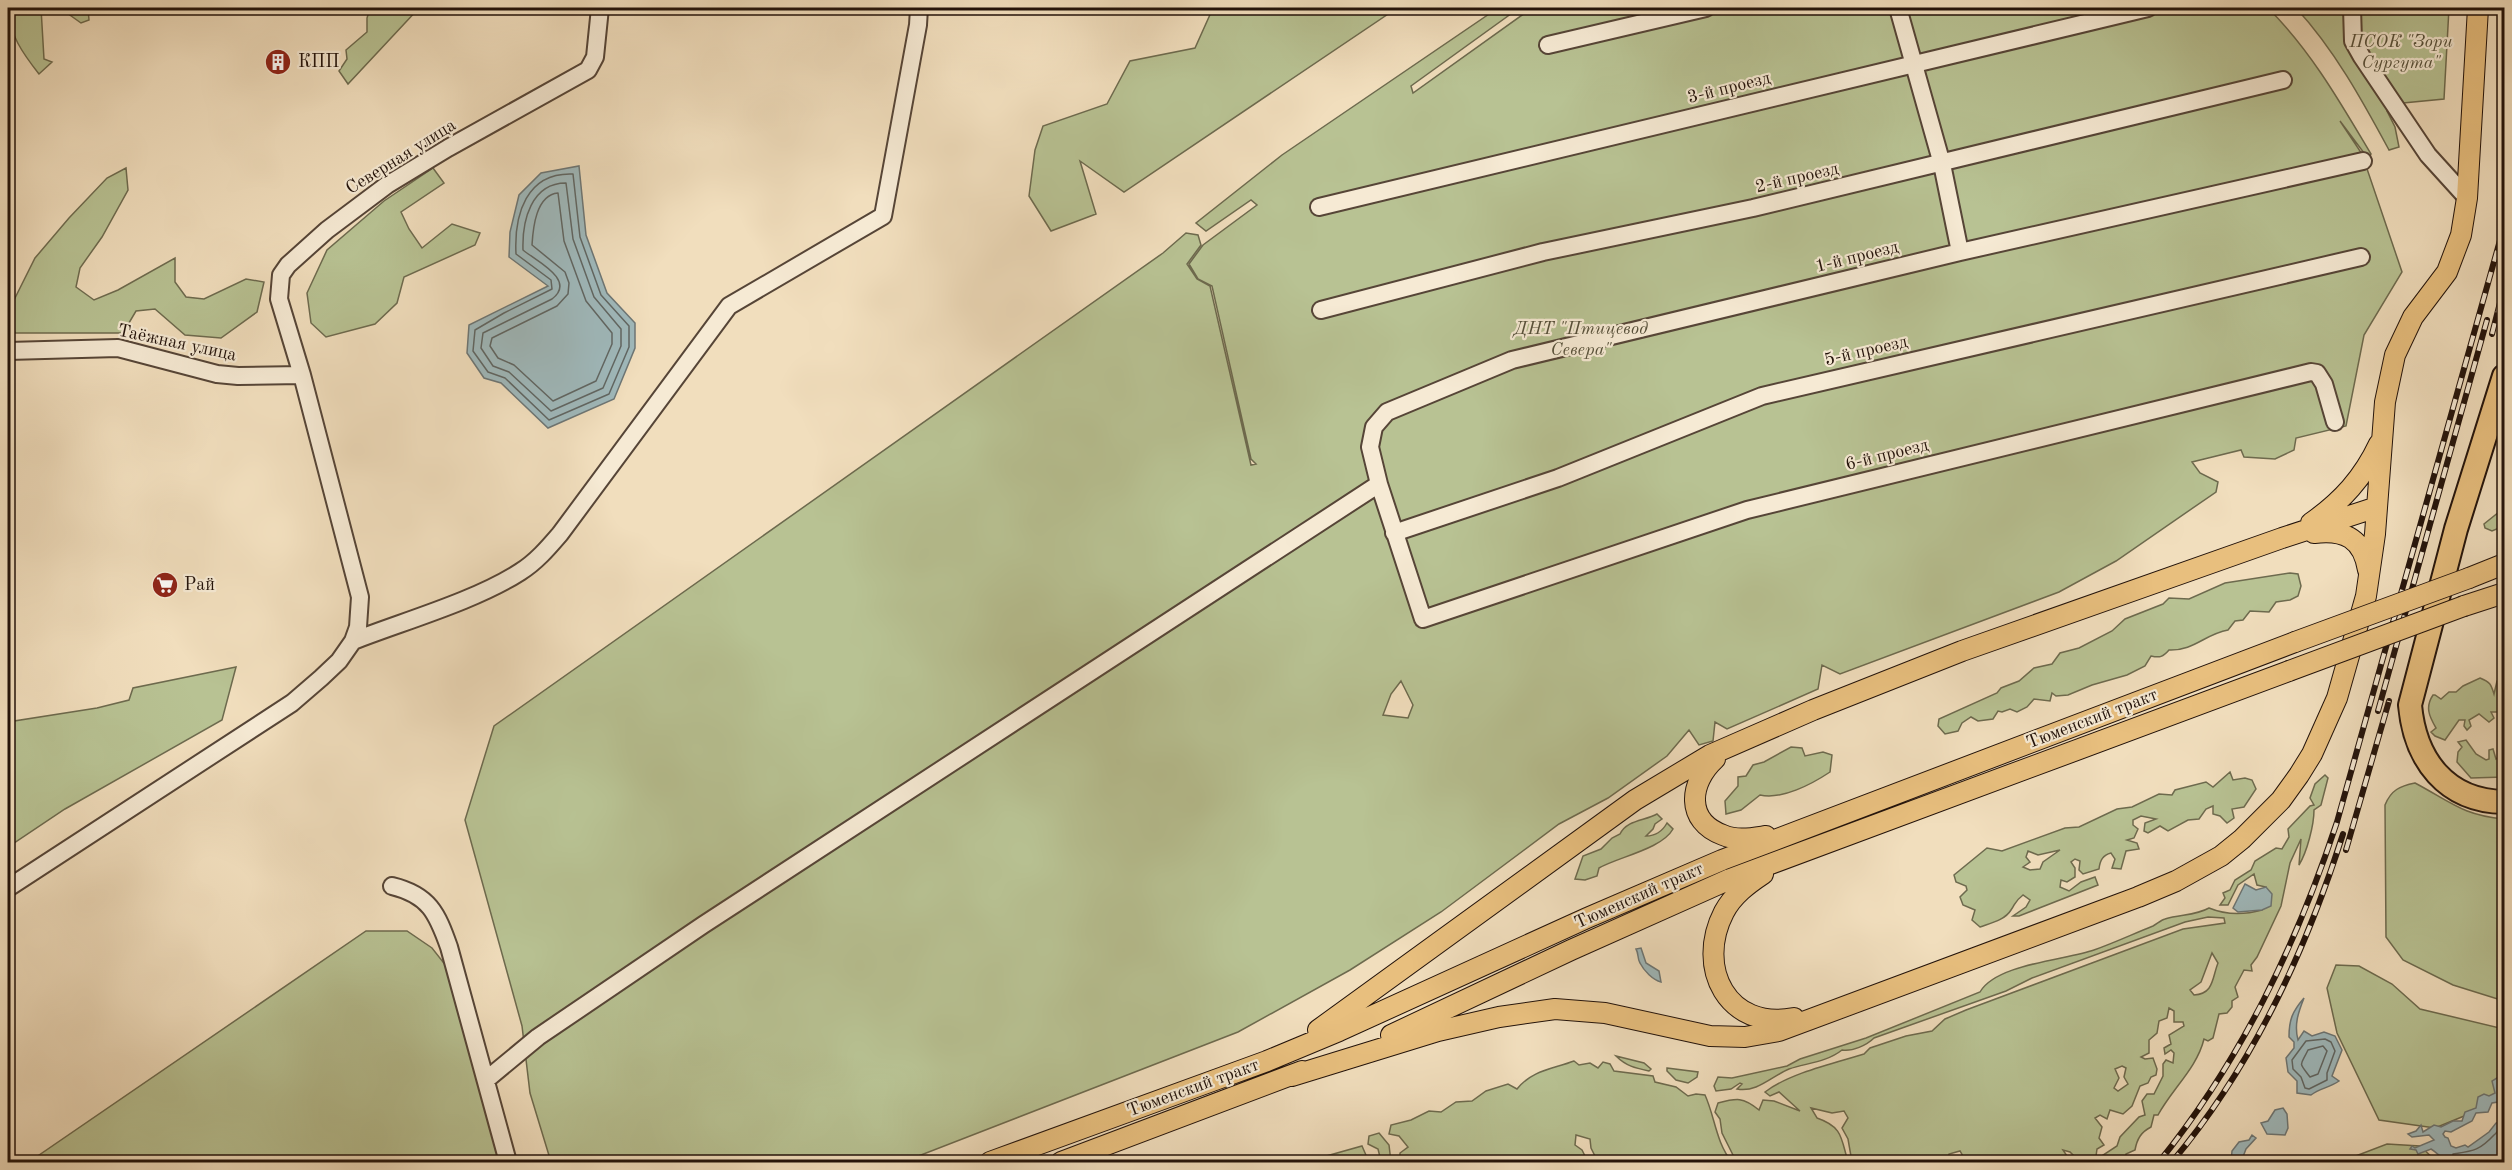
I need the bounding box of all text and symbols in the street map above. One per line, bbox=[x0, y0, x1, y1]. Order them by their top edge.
park label: ПСОК "Зори Сургута" bbox=[2348, 33, 2453, 72]
building icon: КПП bbox=[263, 47, 293, 77]
place label: КПП bbox=[298, 53, 339, 71]
street label: 3-й проезд bbox=[1686, 69, 1773, 107]
street label: Северная улица bbox=[343, 116, 459, 198]
street label: 2-й проезд bbox=[1754, 160, 1841, 196]
street label: 1-й проезд bbox=[1814, 238, 1901, 276]
park label: ДНТ "Птицевод Севера" bbox=[1512, 320, 1648, 359]
street label: Таёжная улица bbox=[116, 322, 238, 364]
street label: 5-й проезд bbox=[1823, 333, 1910, 369]
street label: 6-й проезд bbox=[1844, 436, 1931, 474]
supermarket icon: Рай bbox=[150, 570, 180, 600]
place label: Рай bbox=[184, 576, 215, 594]
street label: Тюменский тракт bbox=[2024, 686, 2160, 752]
street label: Тюменский тракт bbox=[1572, 860, 1706, 932]
street label: Тюменский тракт bbox=[1125, 1056, 1261, 1120]

